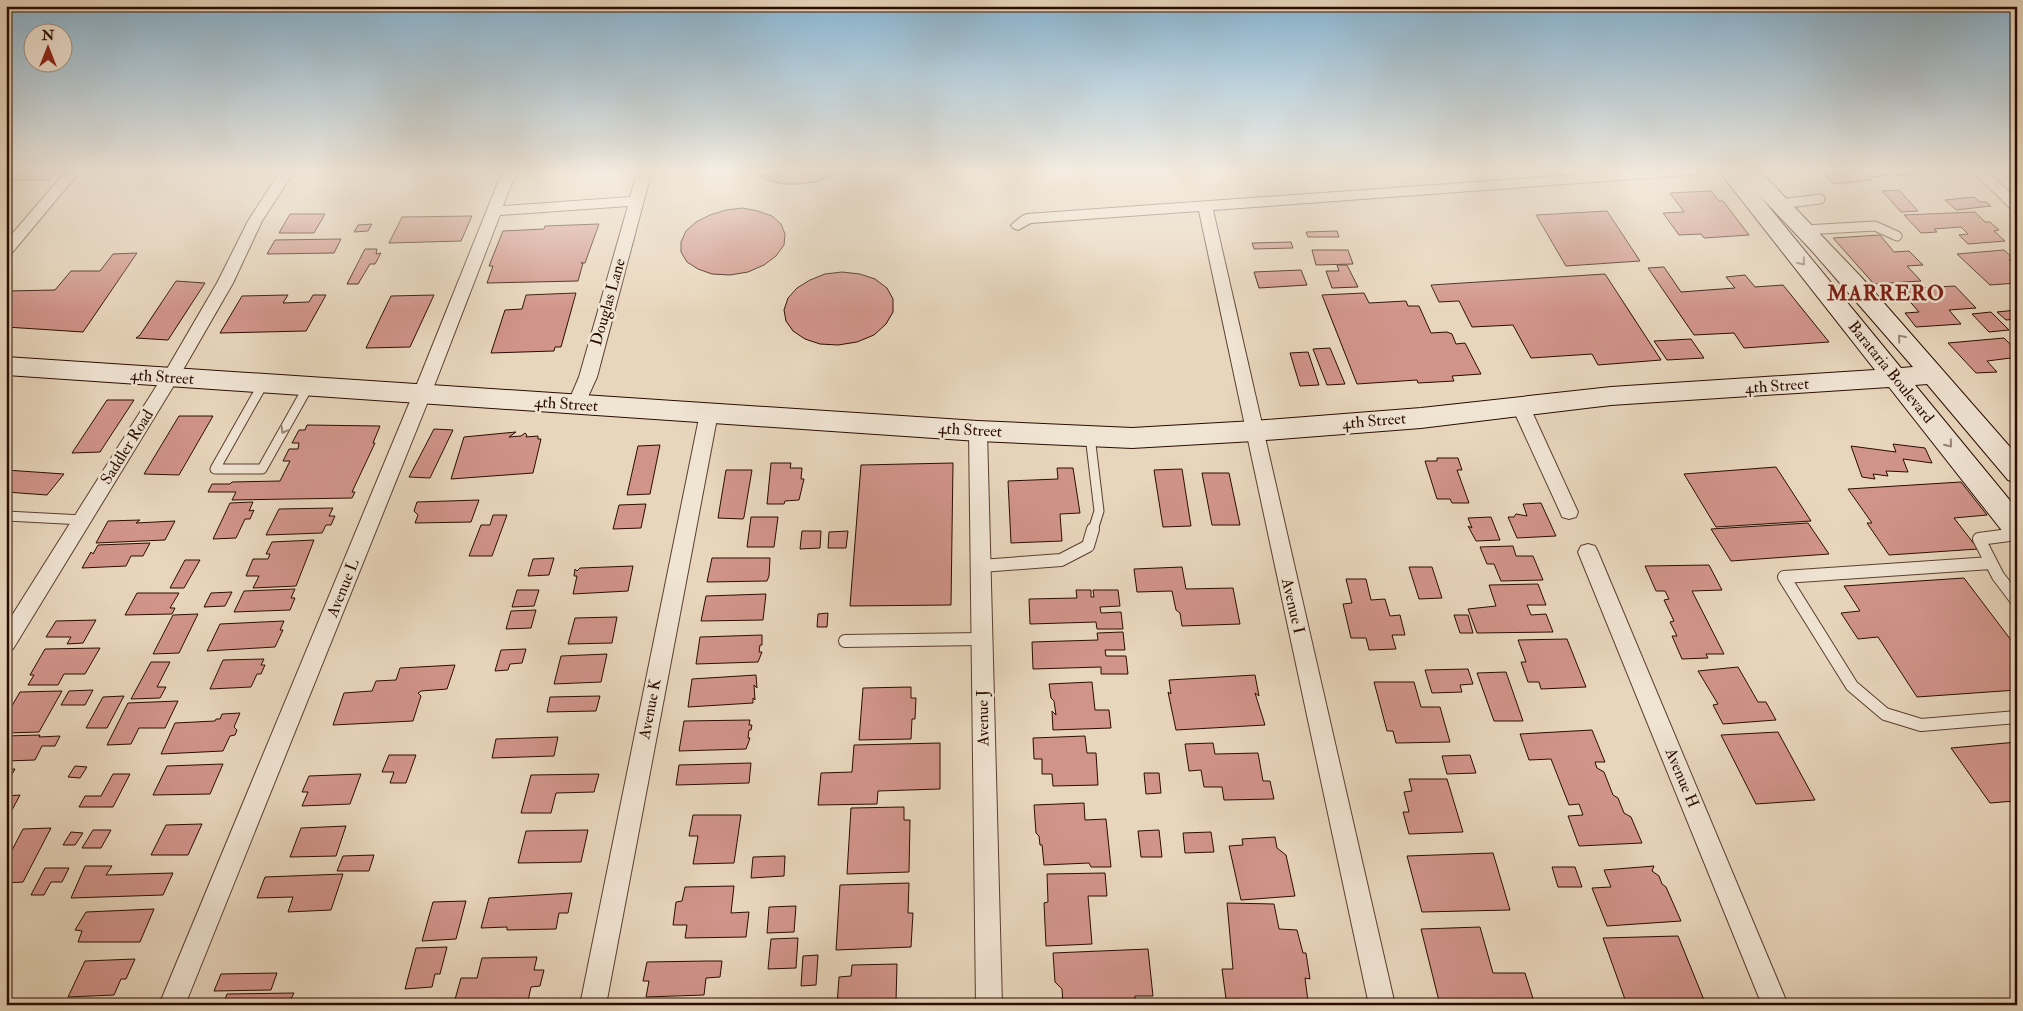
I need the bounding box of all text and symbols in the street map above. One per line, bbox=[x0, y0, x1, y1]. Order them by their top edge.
north arrow bbox=[22, 22, 72, 72]
text: N bbox=[41, 27, 55, 44]
street label: Douglas Lane bbox=[586, 256, 630, 348]
one-way arrow bbox=[1797, 256, 1805, 265]
district label: MARRERO bbox=[1826, 280, 1945, 307]
street label: Barataria Boulevard bbox=[1844, 317, 1938, 427]
one-way arrow bbox=[1897, 334, 1906, 343]
street label: 4th Street bbox=[129, 365, 195, 389]
street label: 4th Street bbox=[1744, 374, 1810, 398]
street label: 4th Street bbox=[533, 392, 599, 416]
street label: Saddler Road bbox=[96, 406, 158, 488]
street label: 4th Street bbox=[1341, 408, 1407, 434]
street label: 4th Street bbox=[937, 418, 1003, 442]
one-way arrow bbox=[280, 424, 290, 433]
one-way arrow bbox=[1943, 438, 1952, 448]
street label: Avenue L bbox=[322, 555, 364, 621]
street label: Avenue I bbox=[1277, 575, 1309, 636]
street label: Avenue K bbox=[634, 676, 666, 742]
street label: Avenue J bbox=[973, 689, 995, 747]
street label: Avenue H bbox=[1660, 744, 1703, 811]

